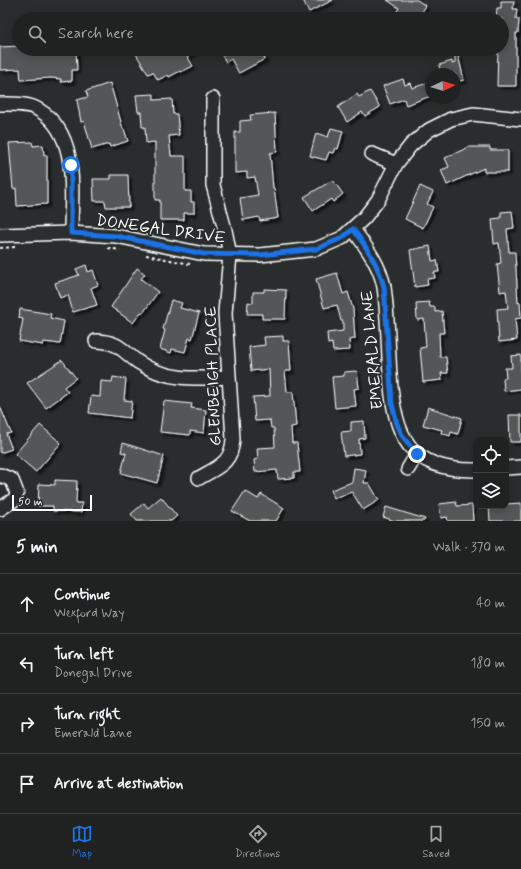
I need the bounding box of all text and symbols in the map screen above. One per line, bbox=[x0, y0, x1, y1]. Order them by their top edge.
search box bbox=[12, 12, 509, 56]
icon: search bbox=[26, 23, 48, 45]
text: Search here bbox=[58, 24, 134, 44]
north arrow bbox=[425, 68, 461, 104]
route start bbox=[62, 156, 80, 174]
street label: DONEGAL DRIVE bbox=[95, 210, 227, 249]
street label: EMERALD LANE bbox=[357, 289, 388, 410]
street label: GLENBEIGH PLACE bbox=[201, 305, 226, 446]
map controls bbox=[473, 437, 509, 509]
button: locate bbox=[473, 437, 509, 473]
route end bbox=[408, 445, 426, 463]
button: layers bbox=[473, 473, 509, 509]
scale bar bbox=[12, 493, 92, 512]
text: 50 m bbox=[18, 495, 43, 509]
text: 5 min bbox=[16, 536, 58, 558]
text: Walk · 370 m bbox=[433, 539, 505, 556]
text: Continue bbox=[54, 585, 110, 605]
icon: ahead bbox=[16, 593, 38, 615]
text: 40 m bbox=[476, 595, 505, 612]
text: Wexford Way bbox=[54, 605, 124, 622]
text: Turn left bbox=[54, 645, 114, 665]
icon: left bbox=[16, 653, 38, 675]
text: 180 m bbox=[470, 655, 505, 672]
text: Donegal Drive bbox=[54, 665, 132, 682]
text: Turn right bbox=[54, 705, 121, 725]
icon: right bbox=[16, 713, 38, 735]
text: 150 m bbox=[471, 715, 505, 732]
text: Emerald Lane bbox=[54, 725, 132, 742]
icon: arrive bbox=[16, 773, 38, 795]
text: Arrive at destination bbox=[54, 774, 183, 794]
tab: Map bbox=[71, 823, 93, 861]
tab: Directions bbox=[235, 823, 280, 861]
tab: Saved bbox=[422, 823, 450, 861]

